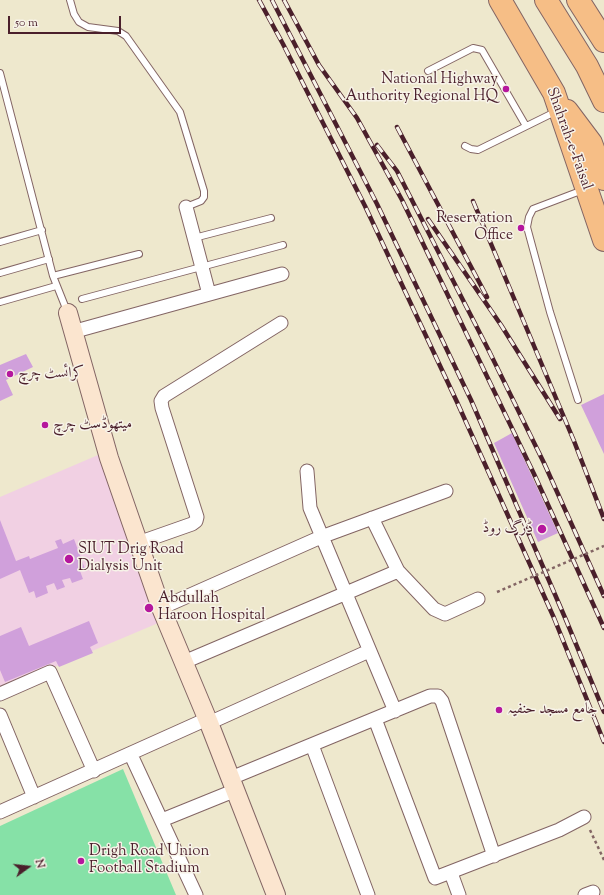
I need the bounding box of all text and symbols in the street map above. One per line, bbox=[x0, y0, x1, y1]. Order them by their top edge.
scale bar bbox=[10, 8, 123, 34]
text: 50 m bbox=[15, 14, 38, 32]
place label: National Highway Authority Regional HQ bbox=[345, 71, 498, 106]
marker: National Highway Authority Regional HQ bbox=[501, 84, 511, 94]
street label: Shahrah-e-Faisal bbox=[541, 85, 595, 193]
place label: Reservation Office bbox=[436, 210, 513, 245]
marker: Reservation Office bbox=[516, 223, 526, 233]
place label: کرائسٹ چرچ bbox=[18, 365, 84, 383]
marker: کرائسٹ چرچ bbox=[5, 369, 15, 379]
place label: میتھوڈسٹ چرچ bbox=[53, 416, 132, 434]
marker: میتھوڈسٹ چرچ bbox=[40, 420, 50, 430]
place label: ڈرگ روڈ bbox=[482, 520, 533, 538]
marker: ڈرگ روڈ bbox=[536, 523, 548, 535]
place label: SIUT Drig Road Dialysis Unit bbox=[78, 541, 184, 576]
marker: SIUT Drig Road Dialysis Unit bbox=[63, 553, 75, 565]
place label: Abdullah Haroon Hospital bbox=[158, 590, 265, 625]
marker: Abdullah Haroon Hospital bbox=[143, 602, 155, 614]
place label: جامع مسجد حنفیہ bbox=[507, 701, 598, 719]
marker: جامع مسجد حنفیہ bbox=[494, 705, 504, 715]
place label: Drigh Road Union Football Stadium bbox=[89, 843, 209, 878]
north arrow bbox=[8, 847, 48, 887]
marker: Drigh Road Union Football Stadium bbox=[76, 856, 86, 866]
text: N bbox=[31, 858, 48, 870]

